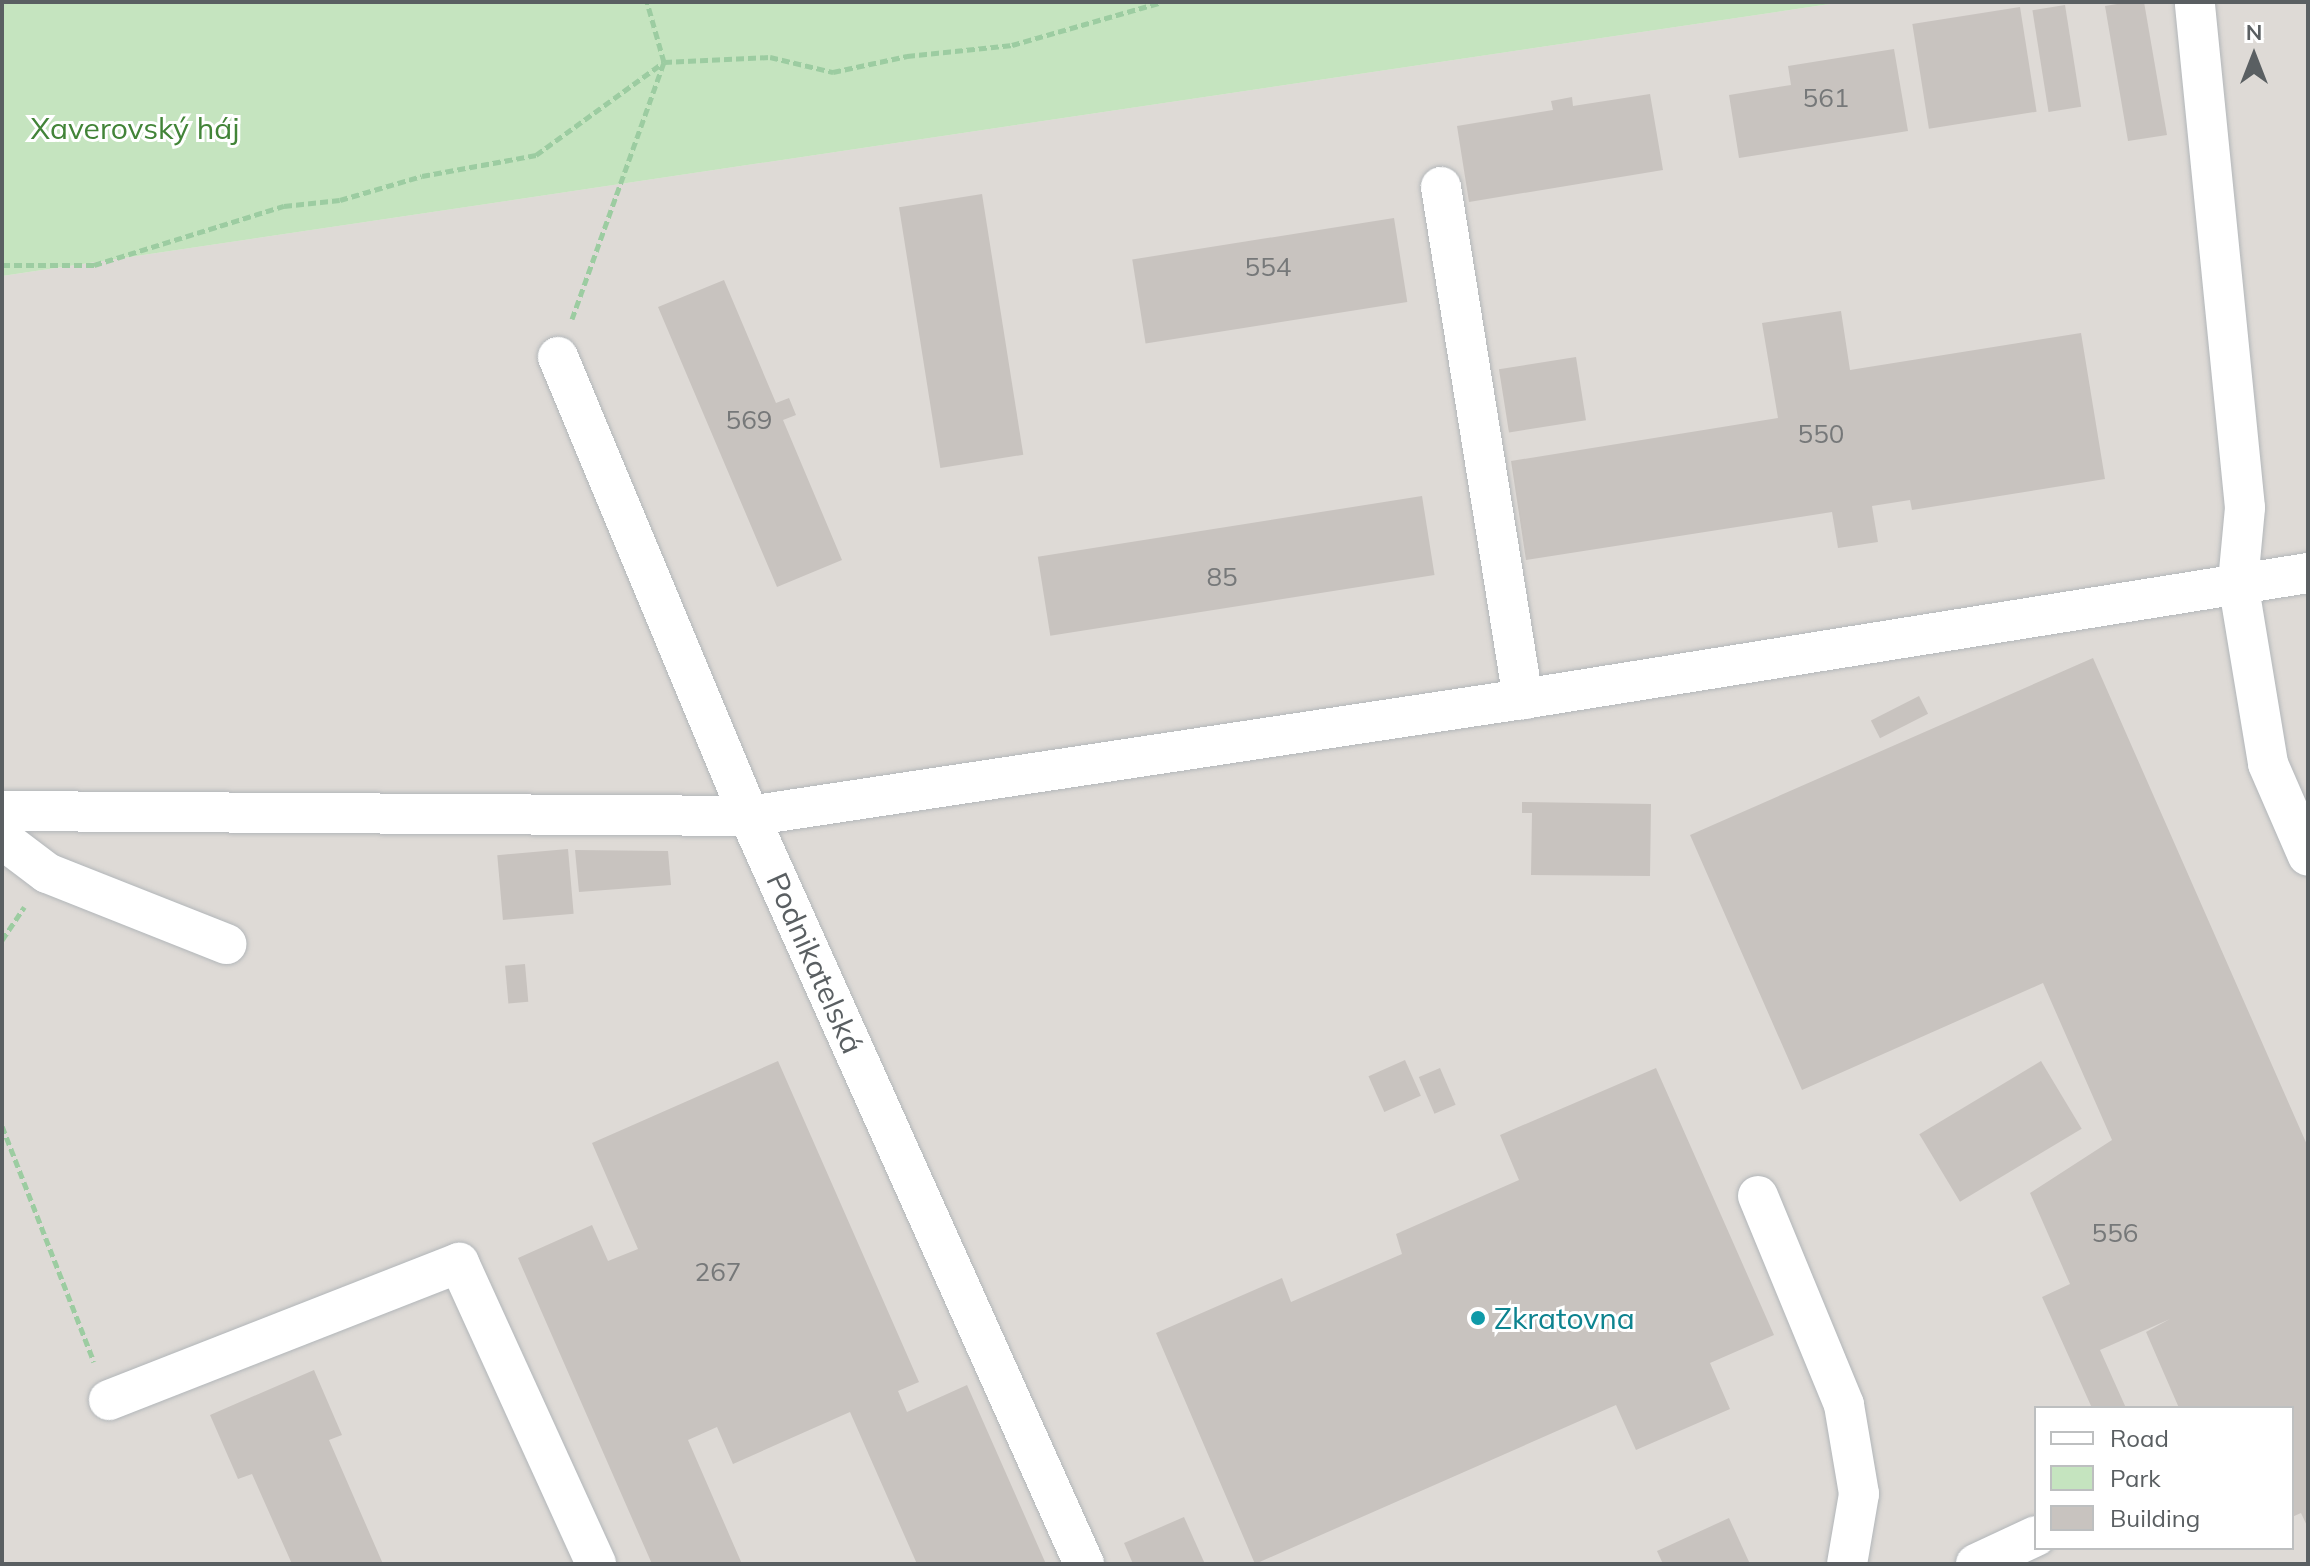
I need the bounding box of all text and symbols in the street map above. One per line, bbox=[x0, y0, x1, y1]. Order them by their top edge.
north arrow bbox=[2214, 16, 2294, 96]
text: N bbox=[2246, 18, 2262, 46]
house number: 561 bbox=[1803, 82, 1849, 114]
park label: Xaverovský háj bbox=[31, 110, 239, 146]
house number: 554 bbox=[1245, 251, 1291, 283]
house number: 569 bbox=[726, 404, 772, 436]
house number: 550 bbox=[1798, 418, 1844, 450]
house number: 85 bbox=[1206, 561, 1238, 593]
street label: Podnikatelská bbox=[759, 867, 871, 1059]
house number: 556 bbox=[2092, 1217, 2138, 1249]
house number: 267 bbox=[695, 1256, 741, 1288]
place label: Zkratovna bbox=[1494, 1300, 1635, 1336]
marker: Zkratovna bbox=[1469, 1309, 1487, 1327]
legend bbox=[2034, 1406, 2294, 1550]
text: Road bbox=[2110, 1423, 2169, 1453]
text: Park bbox=[2110, 1463, 2161, 1493]
text: Building bbox=[2110, 1503, 2200, 1533]

